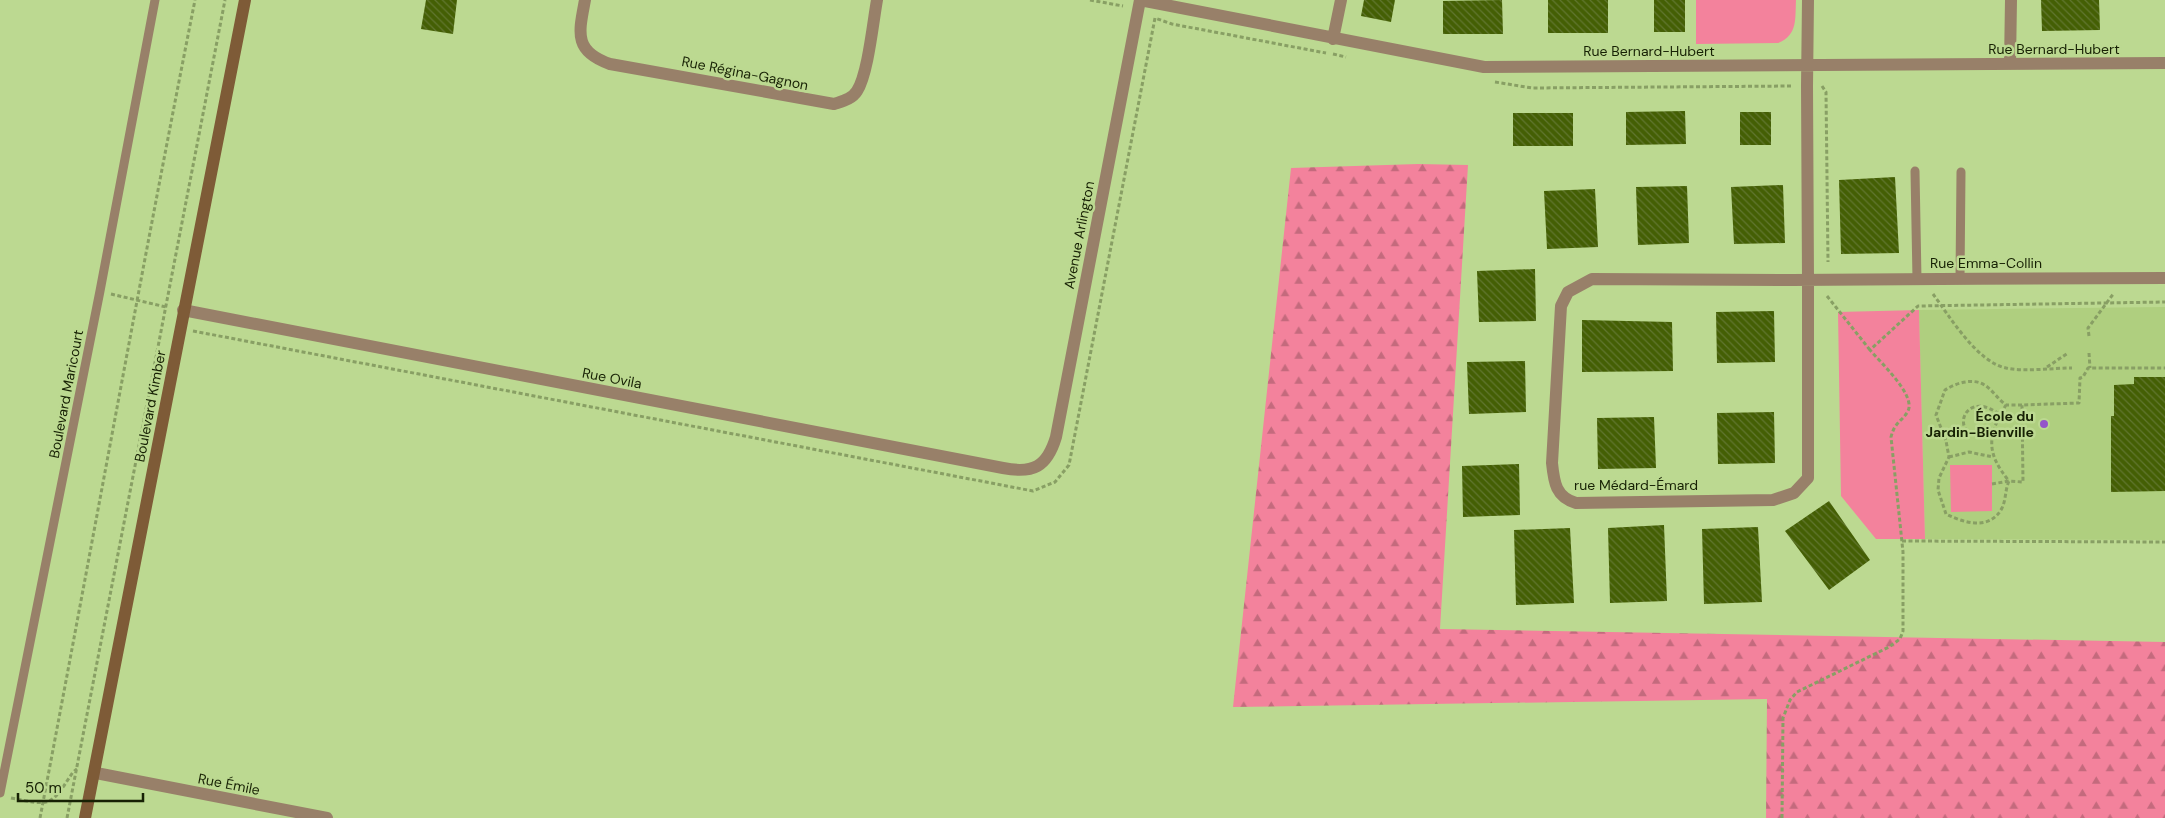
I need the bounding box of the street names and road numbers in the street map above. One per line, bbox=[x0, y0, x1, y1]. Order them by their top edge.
street label: Rue Bernard-Hubert bbox=[1988, 40, 2120, 58]
street label: Rue Bernard-Hubert bbox=[1583, 42, 1715, 60]
street label: Rue Régina-Gagnon bbox=[680, 52, 810, 94]
street label: Avenue Arlington bbox=[1060, 179, 1098, 291]
street label: Rue Emma-Collin bbox=[1930, 254, 2042, 272]
street label: Boulevard Maricourt bbox=[45, 328, 87, 460]
street label: Boulevard Kimber bbox=[130, 349, 170, 463]
street label: Rue Ovila bbox=[581, 363, 643, 393]
street label: rue Médard-Émard bbox=[1574, 476, 1698, 494]
street label: Rue Émile bbox=[196, 769, 262, 799]

